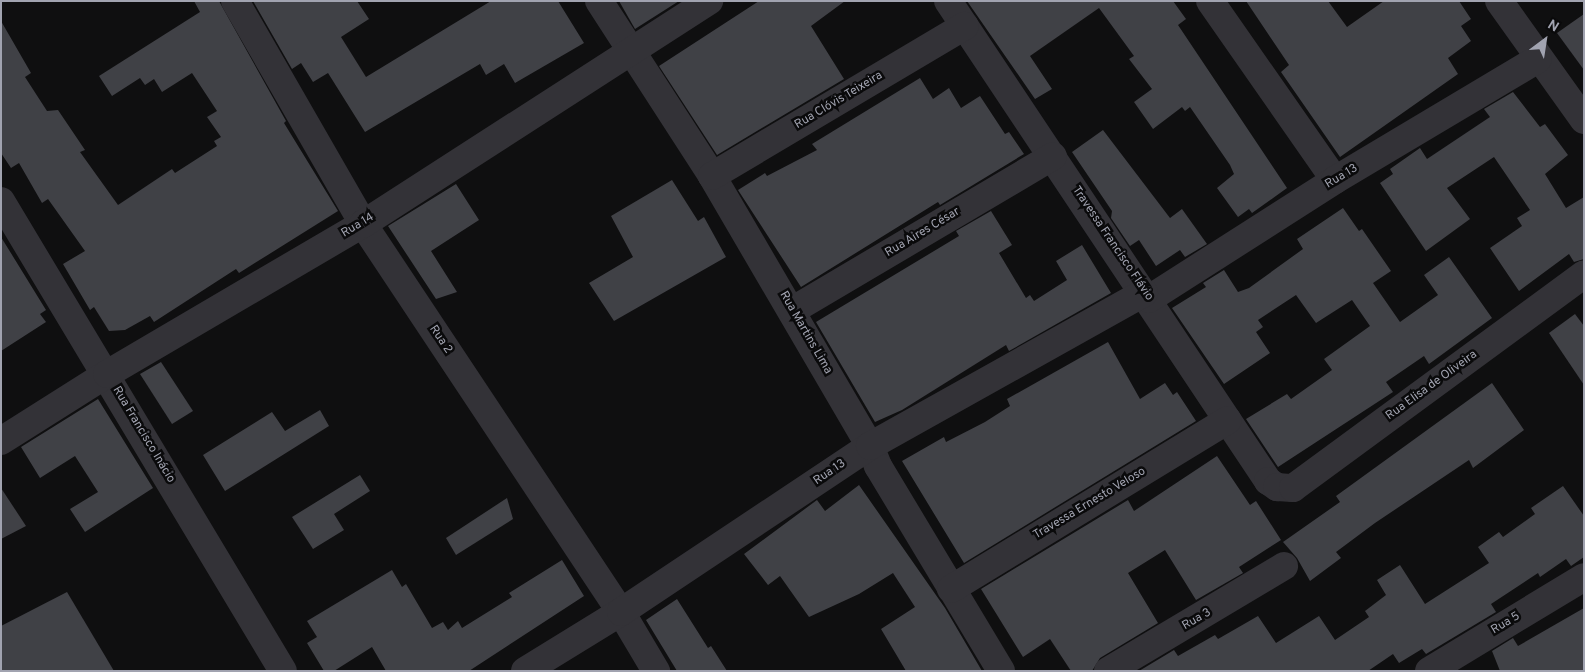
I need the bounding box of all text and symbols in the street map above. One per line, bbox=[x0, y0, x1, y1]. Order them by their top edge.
north arrow bbox=[1520, 15, 1570, 65]
text: N bbox=[1544, 17, 1562, 37]
street label: Rua Clóvis Teixeira bbox=[792, 69, 886, 133]
street label: Rua 13 bbox=[1323, 162, 1361, 192]
street label: Travessa Francisco Flávio bbox=[1068, 184, 1156, 304]
street label: Rua Aires César bbox=[883, 205, 963, 261]
street label: Rua 14 bbox=[339, 211, 377, 241]
street label: Rua Martins Lima bbox=[775, 289, 835, 377]
street label: Rua 2 bbox=[425, 323, 455, 357]
street label: Rua Elisa de Oliveira bbox=[1384, 348, 1480, 424]
street label: Rua Francisco Inácio bbox=[109, 384, 177, 486]
street label: Rua 13 bbox=[811, 457, 849, 489]
street label: Travessa Ernesto Veloso bbox=[1031, 465, 1149, 543]
street label: Rua 3 bbox=[1180, 606, 1214, 634]
street label: Rua 5 bbox=[1489, 610, 1523, 638]

